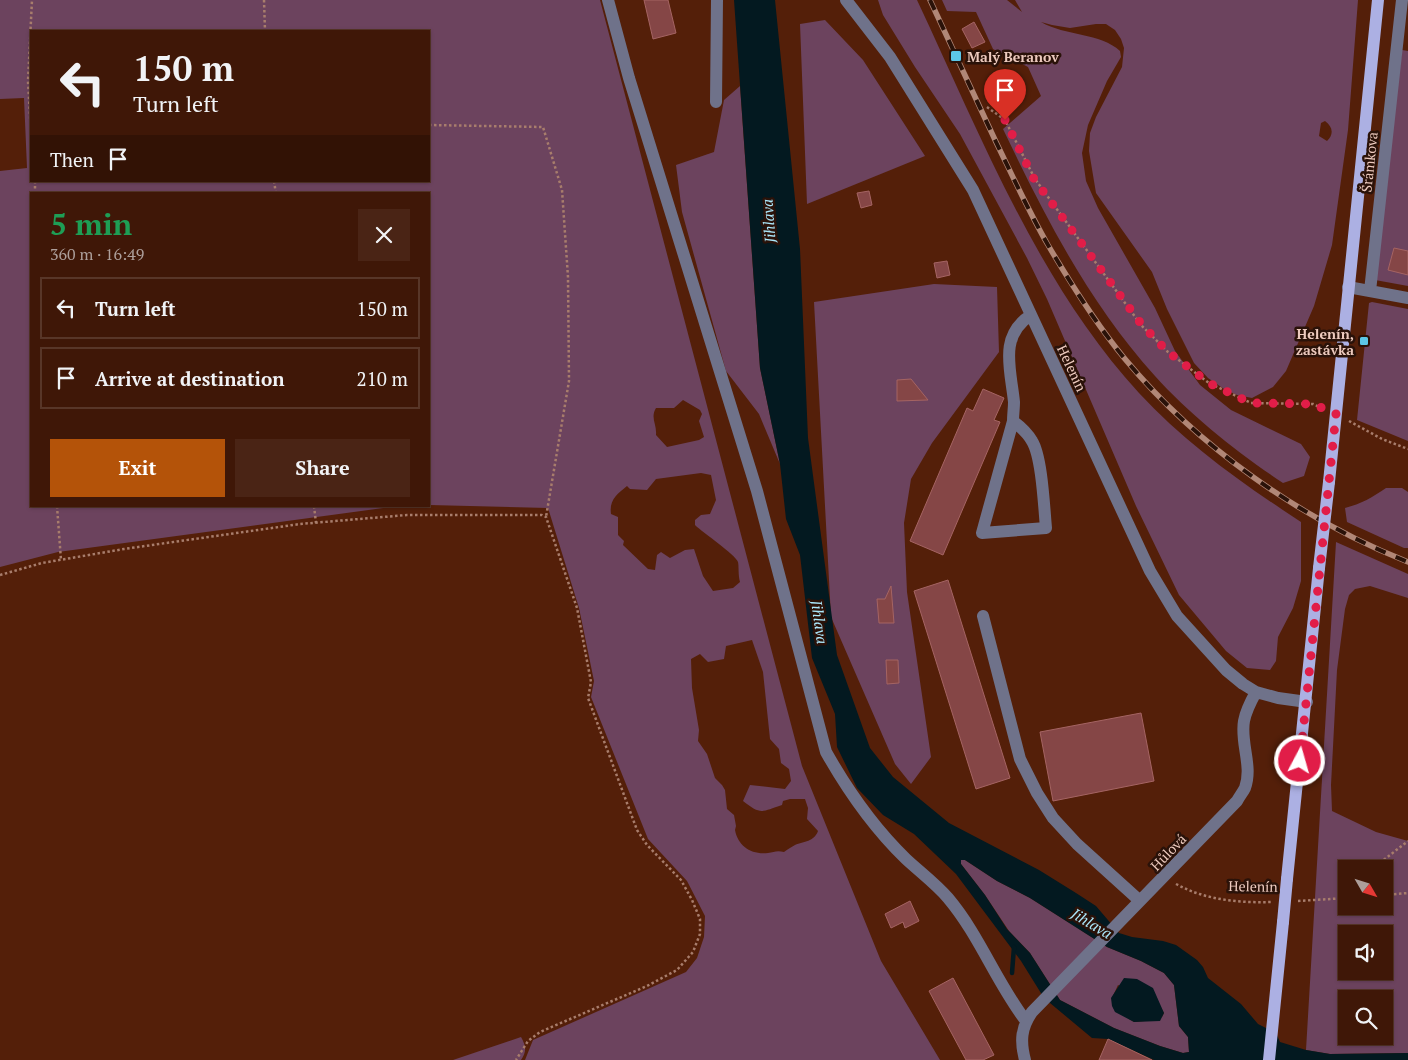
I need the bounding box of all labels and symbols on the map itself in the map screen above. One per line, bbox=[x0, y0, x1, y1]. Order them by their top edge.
place label: Malý Beranov bbox=[967, 47, 1059, 66]
marker: Malý Beranov bbox=[949, 49, 963, 63]
pin bbox=[984, 69, 1026, 120]
street label: Šrámkova bbox=[1356, 131, 1382, 193]
water label: Jihlava bbox=[756, 198, 780, 245]
place label: Helenín, zastávka bbox=[1296, 324, 1354, 359]
marker: Helenín, zastávka bbox=[1358, 335, 1370, 347]
street label: Helenín bbox=[1053, 342, 1091, 395]
water label: Jihlava bbox=[807, 598, 833, 645]
position arrow bbox=[1273, 734, 1325, 786]
street label: Hůlová bbox=[1146, 830, 1190, 874]
north arrow bbox=[1338, 860, 1392, 915]
street label: Helenín bbox=[1228, 876, 1279, 896]
water label: Jihlava bbox=[1067, 903, 1116, 943]

